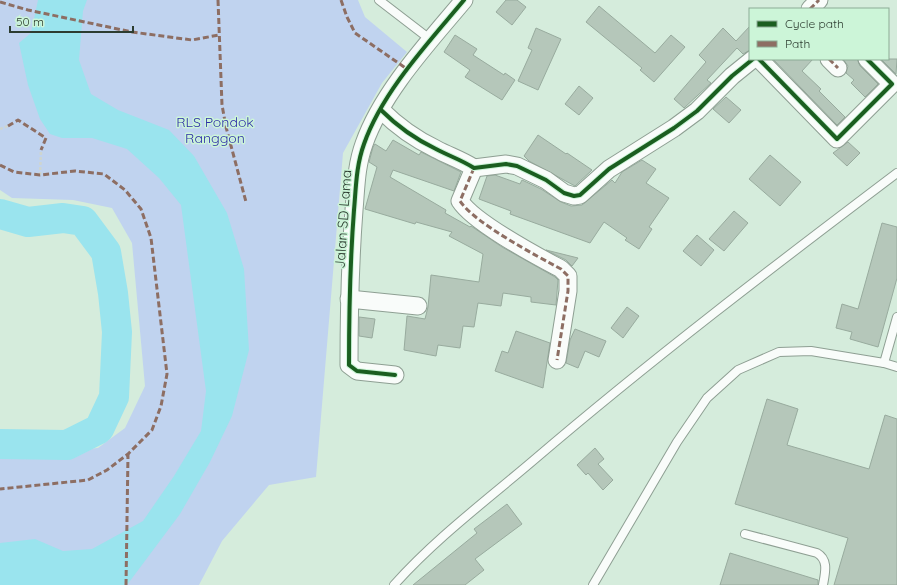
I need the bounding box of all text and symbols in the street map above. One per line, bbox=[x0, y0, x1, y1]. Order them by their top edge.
scale bar bbox=[10, 8, 133, 34]
legend bbox=[749, 8, 889, 60]
text: 50 m bbox=[16, 14, 44, 29]
text: Cycle path bbox=[785, 16, 844, 31]
text: Path bbox=[785, 36, 810, 51]
park label: RLS Pondok Ranggon bbox=[176, 113, 254, 147]
street label: Jalan SD Lama bbox=[331, 169, 355, 269]

